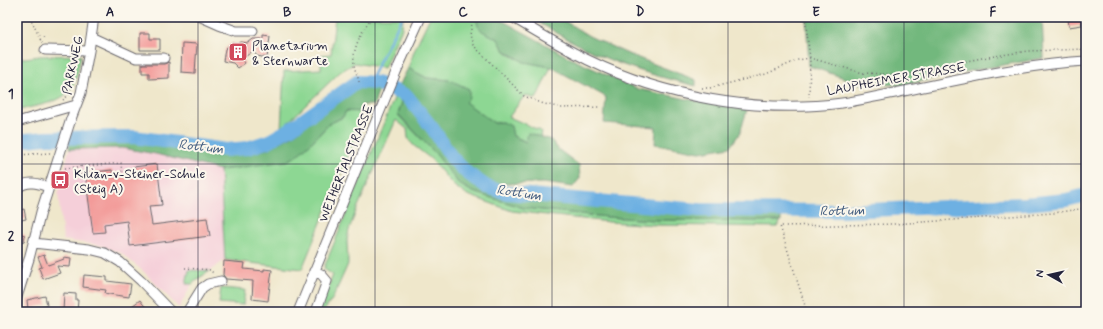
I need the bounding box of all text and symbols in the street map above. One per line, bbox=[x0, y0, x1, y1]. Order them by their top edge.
text: A bbox=[106, 4, 114, 21]
text: B bbox=[283, 4, 292, 21]
text: C bbox=[458, 4, 468, 21]
text: D bbox=[636, 4, 645, 21]
text: E bbox=[812, 4, 820, 21]
text: F bbox=[990, 4, 997, 21]
street label: PARKWEG bbox=[59, 34, 88, 96]
place label: Planetarium & Sternwarte bbox=[252, 38, 328, 70]
building icon: Planetarium & Sternwarte bbox=[227, 41, 249, 63]
street label: LAUPHEIMER STRASSE bbox=[826, 59, 967, 100]
text: 1 bbox=[8, 86, 14, 103]
street label: WEIHERTALSTRASSE bbox=[315, 102, 378, 225]
water label: Rottum bbox=[177, 135, 224, 159]
place label: Kilian-v-Steiner-Schule (Steig A) bbox=[74, 166, 206, 198]
bus stop icon: Kilian-v-Steiner-Schule (Steig A) bbox=[49, 169, 71, 191]
water label: Rottum bbox=[495, 181, 542, 205]
water label: Rottum bbox=[819, 202, 865, 220]
text: 2 bbox=[8, 228, 15, 245]
north arrow bbox=[1029, 255, 1069, 295]
text: N bbox=[1033, 269, 1048, 278]

